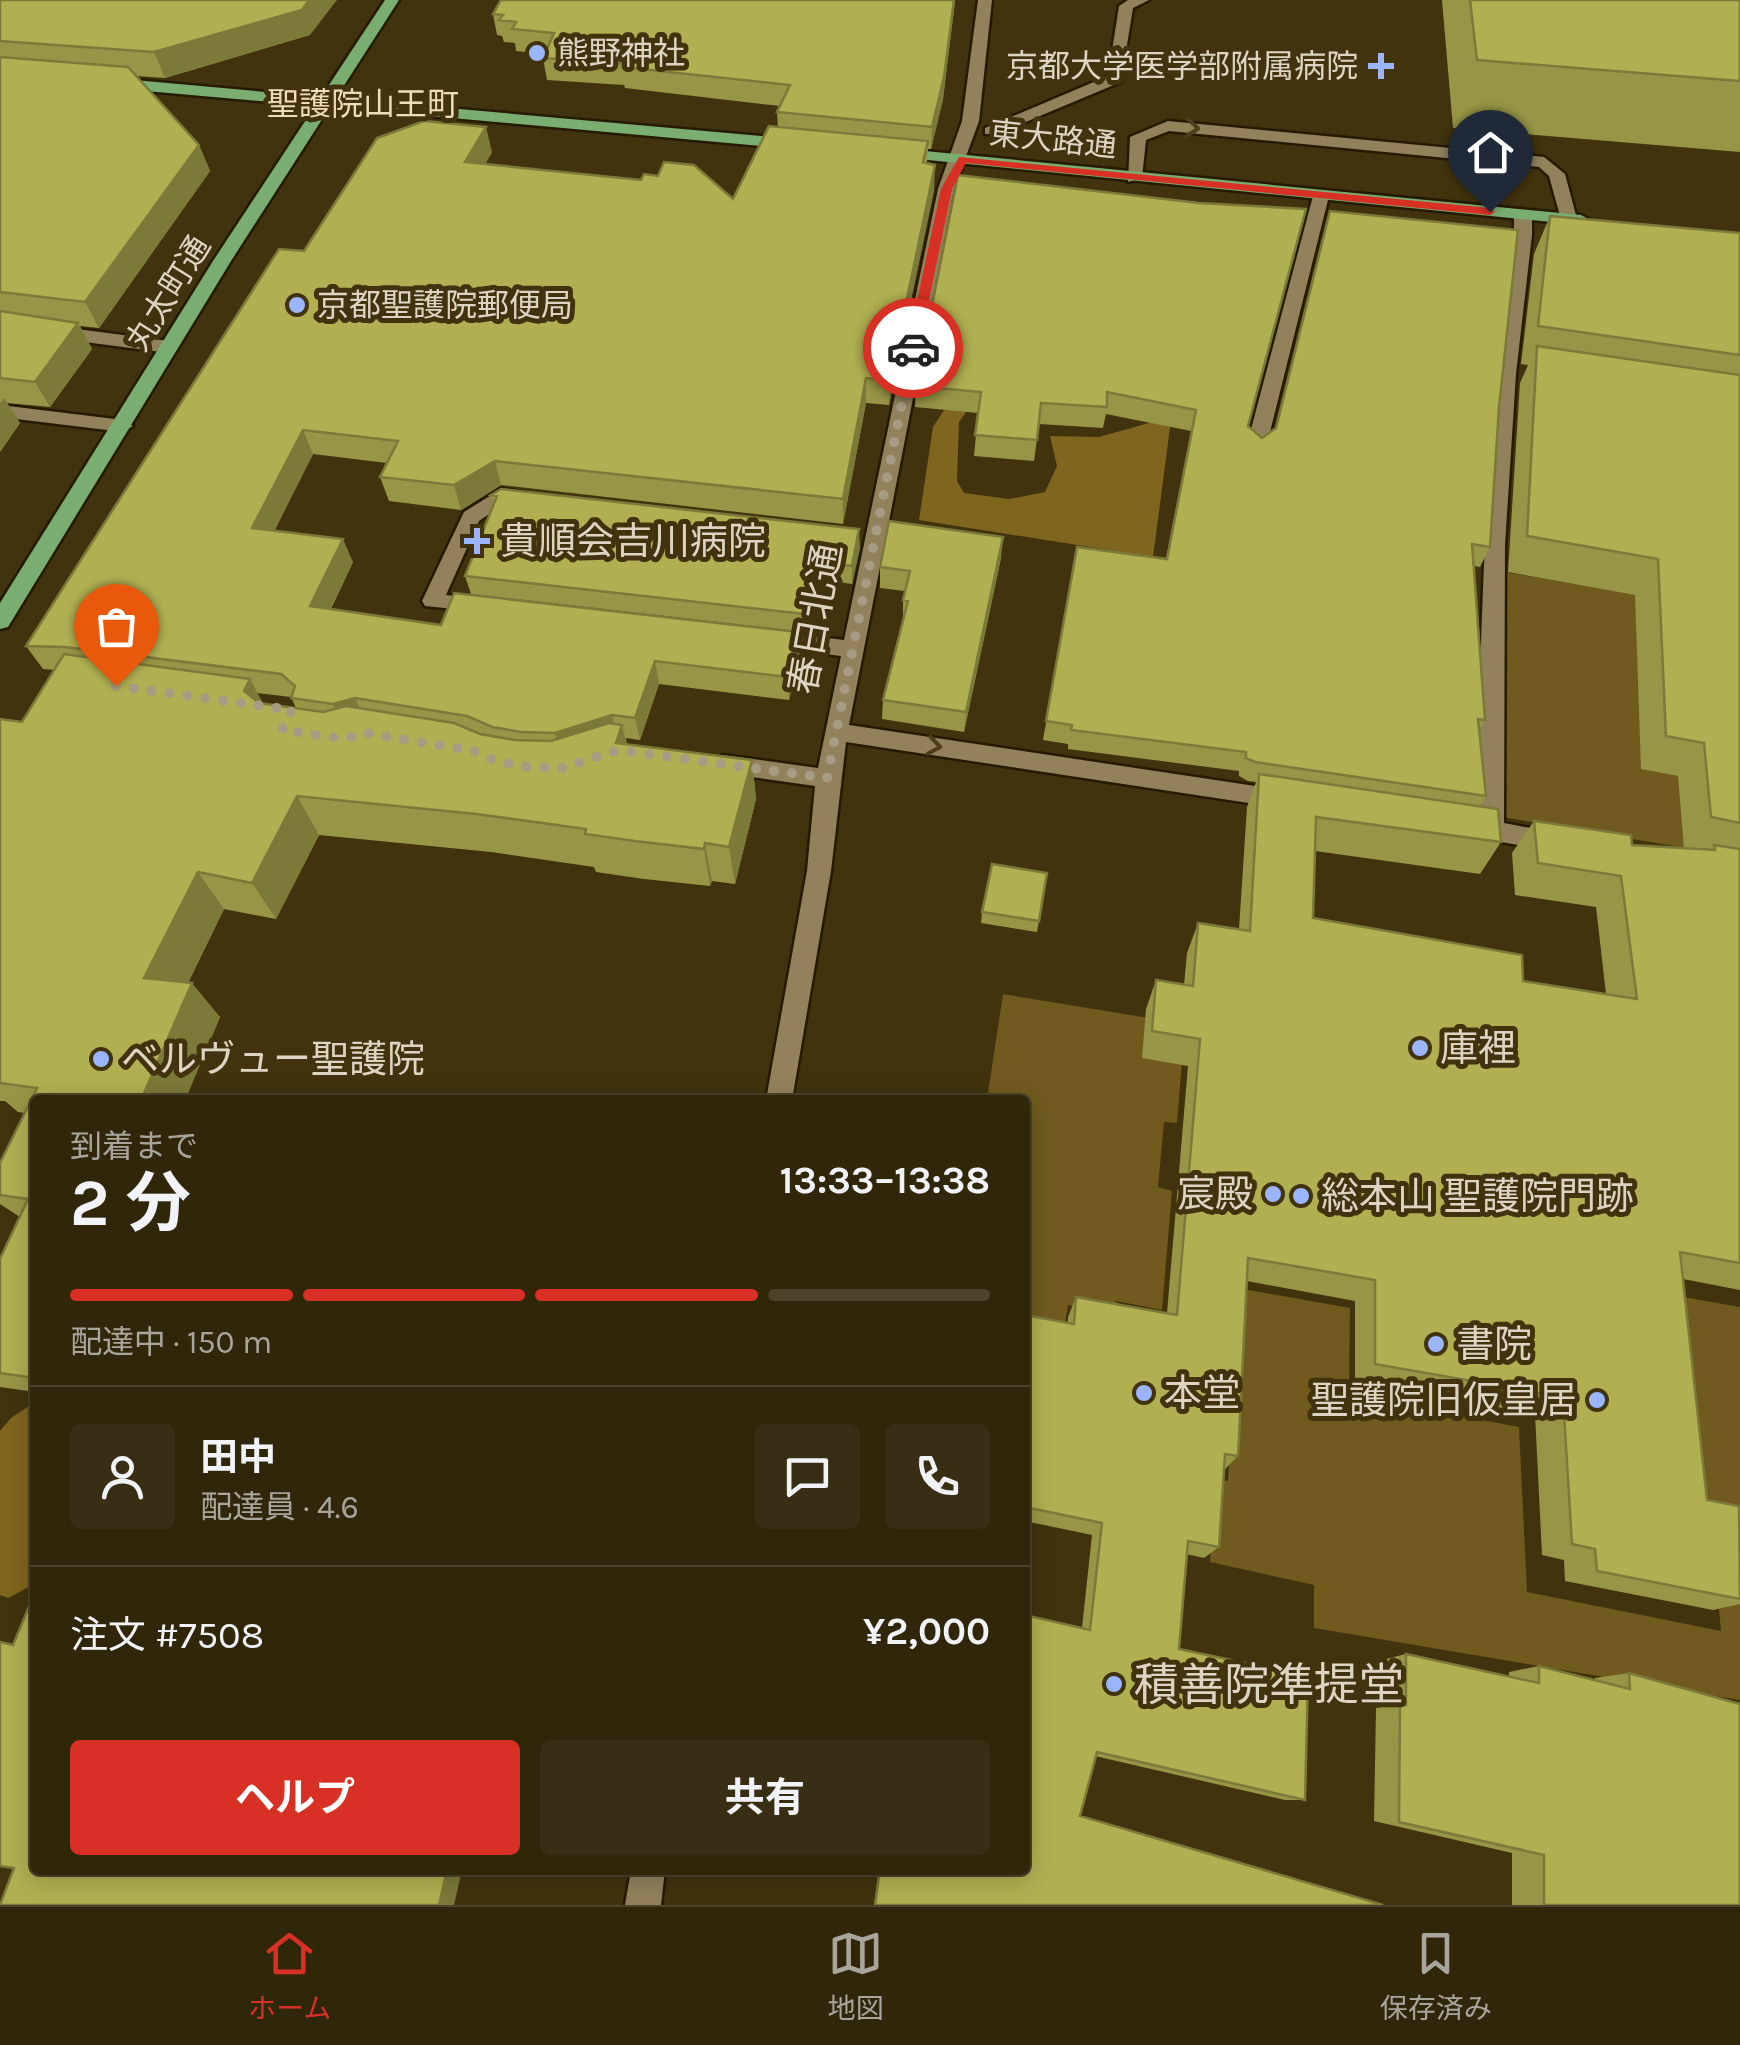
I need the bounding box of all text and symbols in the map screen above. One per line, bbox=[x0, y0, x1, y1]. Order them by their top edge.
place label: 熊野神社 bbox=[557, 35, 685, 72]
marker: 熊野神社 bbox=[526, 42, 548, 64]
place label: 京都大学医学部附属病院 bbox=[1006, 48, 1358, 85]
marker: 京都大学医学部附属病院 bbox=[1368, 53, 1394, 79]
district label: 聖護院山王町 bbox=[267, 86, 459, 123]
pin bbox=[1448, 110, 1533, 213]
street label: 東大路通 bbox=[987, 114, 1119, 165]
one-way arrow bbox=[1184, 117, 1200, 139]
icon: home bbox=[1463, 125, 1518, 180]
street label: 丸太町通 bbox=[119, 229, 218, 357]
place label: 京都聖護院郵便局 bbox=[317, 287, 573, 324]
marker: 京都聖護院郵便局 bbox=[286, 294, 308, 316]
courier bbox=[863, 298, 963, 398]
icon: car bbox=[886, 321, 941, 376]
place label: 貴順会吉川病院 bbox=[500, 519, 766, 564]
marker: 貴順会吉川病院 bbox=[464, 528, 490, 554]
street label: 春日北通 bbox=[780, 540, 851, 698]
pin bbox=[74, 584, 159, 687]
icon: bag bbox=[89, 599, 144, 654]
one-way arrow bbox=[925, 735, 942, 756]
place label: 庫裡 bbox=[1440, 1026, 1516, 1071]
place label: ベルヴュー聖護院 bbox=[121, 1037, 425, 1082]
marker: 庫裡 bbox=[1409, 1037, 1431, 1059]
marker: ベルヴュー聖護院 bbox=[90, 1048, 112, 1070]
text: 到着まで bbox=[70, 1128, 198, 1165]
text: 13:33–13:38 bbox=[780, 1158, 990, 1203]
text: 2 分 bbox=[70, 1165, 191, 1241]
place label: 宸殿 bbox=[1177, 1172, 1253, 1217]
place label: 総本山 聖護院門跡 bbox=[1321, 1174, 1634, 1219]
marker: 宸殿 bbox=[1262, 1183, 1284, 1205]
marker: 総本山 聖護院門跡 bbox=[1290, 1185, 1312, 1207]
place label: 書院 bbox=[1456, 1322, 1532, 1367]
text: 配達中 · 150 m bbox=[70, 1324, 272, 1361]
marker: 書院 bbox=[1425, 1333, 1447, 1355]
place label: 本堂 bbox=[1164, 1371, 1240, 1416]
place label: 聖護院旧仮皇居 bbox=[1311, 1378, 1577, 1423]
marker: 本堂 bbox=[1133, 1382, 1155, 1404]
marker: 聖護院旧仮皇居 bbox=[1586, 1389, 1608, 1411]
button: person bbox=[70, 1424, 175, 1529]
button: chat bbox=[755, 1424, 860, 1529]
button: phone bbox=[885, 1424, 990, 1529]
text: 田中 bbox=[200, 1435, 276, 1480]
text: 配達員 · 4.6 bbox=[200, 1489, 359, 1526]
text: ¥2,000 bbox=[863, 1609, 990, 1654]
text: 注文 #7508 bbox=[70, 1613, 264, 1658]
place label: 積善院凖提堂 bbox=[1134, 1659, 1404, 1711]
marker: 積善院凖提堂 bbox=[1103, 1673, 1125, 1695]
button: ヘルプ bbox=[70, 1740, 520, 1855]
button: 共有 bbox=[540, 1740, 990, 1855]
tab: ホーム bbox=[248, 1926, 331, 2026]
tab: 地図 bbox=[828, 1926, 884, 2026]
tab: 保存済み bbox=[1380, 1926, 1492, 2026]

